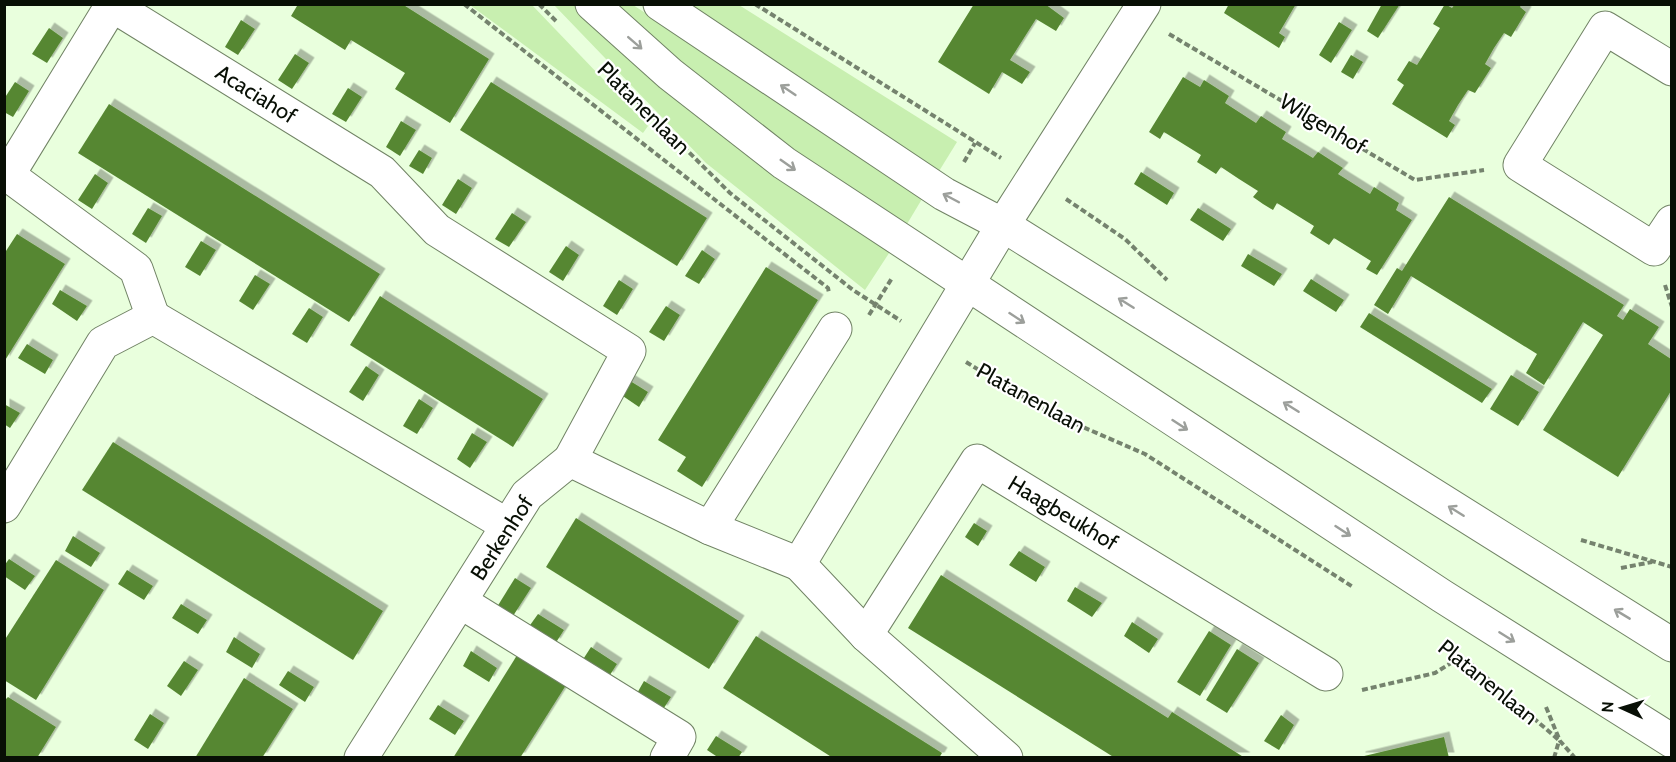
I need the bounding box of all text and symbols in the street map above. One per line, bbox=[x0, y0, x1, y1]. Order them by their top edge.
one-way arrow bbox=[628, 36, 643, 50]
street label: Platanenlaan bbox=[592, 56, 696, 160]
street label: Acaciahof bbox=[211, 59, 301, 129]
one-way arrow bbox=[780, 84, 797, 97]
street label: Wilgenhof bbox=[1275, 88, 1371, 160]
one-way arrow bbox=[779, 159, 795, 171]
one-way arrow bbox=[943, 192, 960, 204]
one-way arrow bbox=[1118, 296, 1135, 308]
one-way arrow bbox=[1008, 312, 1025, 324]
street label: Platanenlaan bbox=[972, 357, 1090, 439]
one-way arrow bbox=[1283, 401, 1300, 413]
one-way arrow bbox=[1171, 419, 1188, 431]
street label: Haagbeukhof bbox=[1003, 470, 1123, 556]
street label: Berkenhof bbox=[465, 491, 539, 585]
one-way arrow bbox=[1448, 505, 1465, 517]
one-way arrow bbox=[1335, 525, 1352, 538]
one-way arrow bbox=[1613, 608, 1630, 621]
one-way arrow bbox=[1498, 632, 1515, 644]
street label: Platanenlaan bbox=[1433, 634, 1543, 730]
north arrow bbox=[1592, 678, 1652, 738]
text: N bbox=[1598, 701, 1617, 713]

